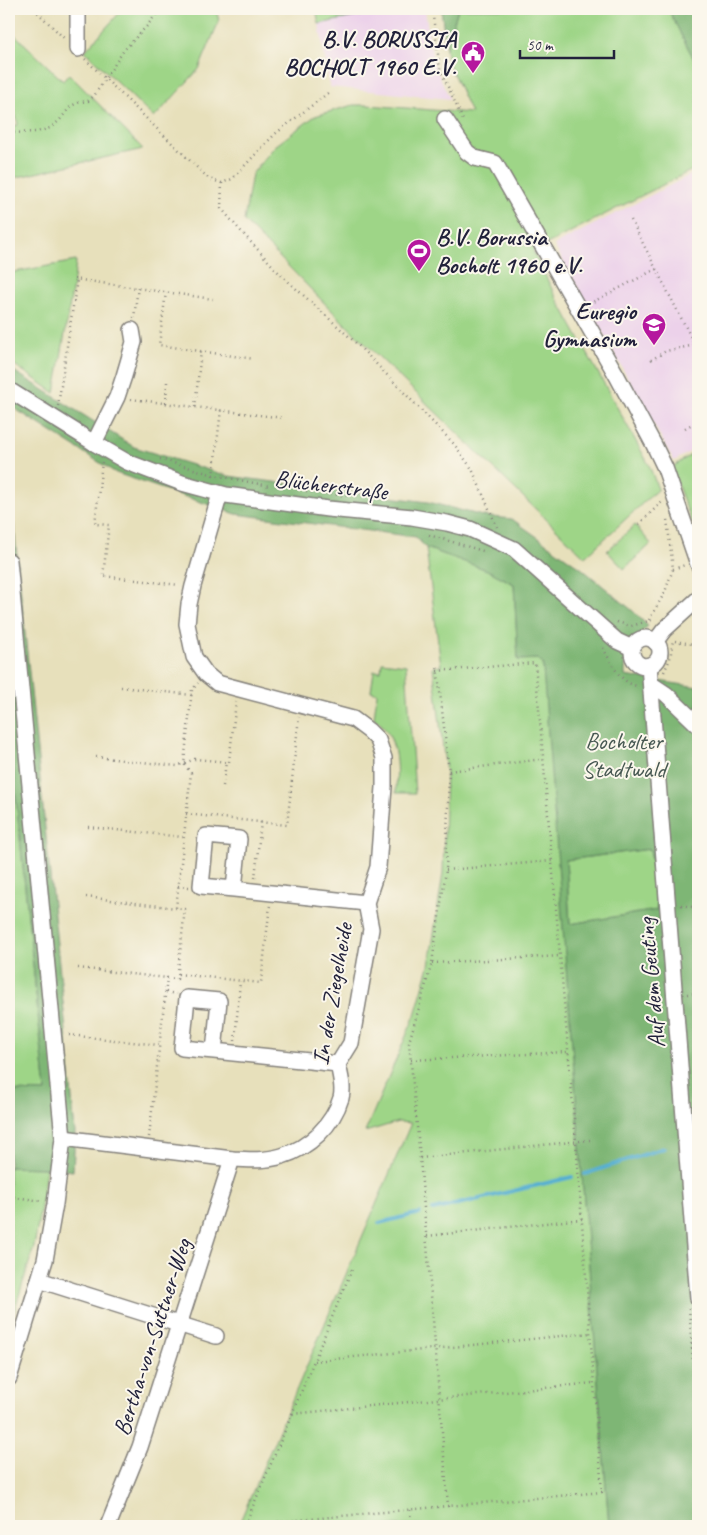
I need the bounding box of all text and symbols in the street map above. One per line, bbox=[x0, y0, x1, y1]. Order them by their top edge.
place label: B.V. BORUSSIA BOCHOLT 1960 E.V. bbox=[284, 24, 458, 82]
scale bar bbox=[520, 28, 613, 60]
text: 50 m bbox=[527, 36, 554, 55]
public building icon: B.V. BORUSSIA BOCHOLT 1960 E.V. bbox=[460, 40, 486, 74]
place label: B.V. Borussia Bocholt 1960 e.V. bbox=[436, 222, 584, 280]
sports icon: B.V. Borussia Bocholt 1960 e.V. bbox=[406, 238, 432, 272]
place label: Euregio Gymnasium bbox=[543, 296, 638, 354]
school or university icon: Euregio Gymnasium bbox=[641, 312, 667, 346]
street label: Blücherstraße bbox=[273, 463, 391, 507]
park label: Bocholter Stadtwald bbox=[582, 726, 669, 784]
street label: Auf dem Geuting bbox=[630, 915, 672, 1049]
street label: In der Ziegelheide bbox=[305, 919, 360, 1067]
street label: Bertha-von-Suttner-Weg bbox=[106, 1233, 198, 1439]

